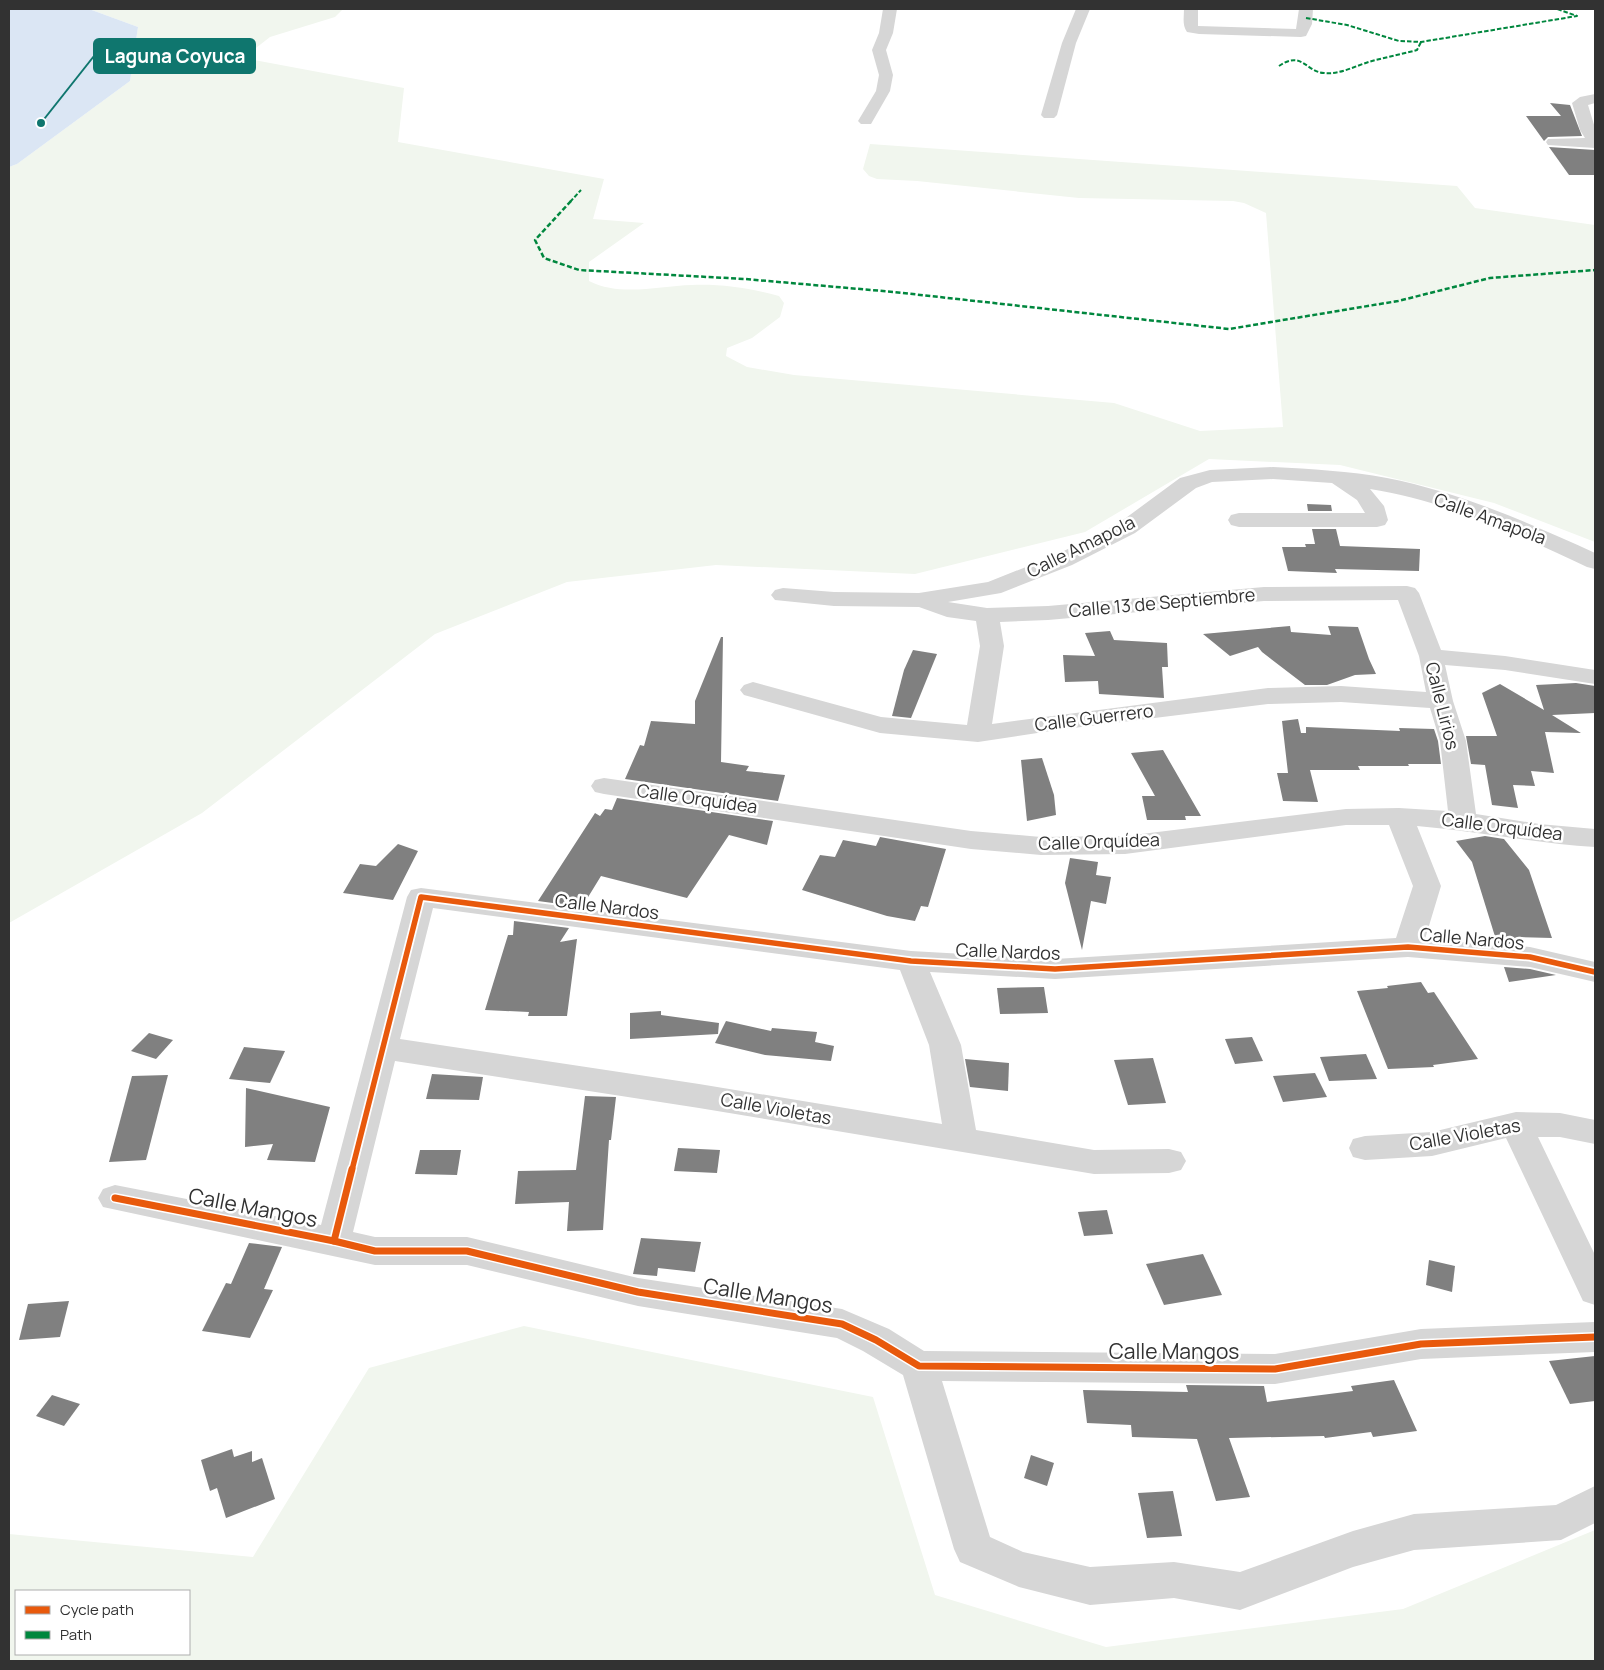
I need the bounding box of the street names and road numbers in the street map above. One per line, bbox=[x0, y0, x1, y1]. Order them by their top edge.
street label: Calle Amapola bbox=[1431, 487, 1550, 549]
street label: Calle Amapola bbox=[1022, 510, 1139, 583]
street label: Calle 13 de Septiembre bbox=[1068, 582, 1256, 622]
street label: Calle Lirios bbox=[1421, 659, 1465, 752]
street label: Calle Guerrero bbox=[1033, 698, 1155, 736]
street label: Calle Orquídea bbox=[635, 778, 759, 818]
street label: Calle Orquídea bbox=[1440, 807, 1564, 845]
street label: Calle Orquídea bbox=[1038, 827, 1160, 855]
street label: Calle Nardos bbox=[554, 888, 661, 924]
street label: Calle Nardos bbox=[1419, 921, 1525, 955]
street label: Calle Nardos bbox=[955, 937, 1061, 965]
street label: Calle Violetas bbox=[719, 1086, 833, 1130]
street label: Calle Violetas bbox=[1408, 1112, 1522, 1156]
street label: Calle Mangos bbox=[186, 1181, 320, 1233]
street label: Calle Mangos bbox=[701, 1271, 835, 1319]
street label: Calle Mangos bbox=[1109, 1337, 1239, 1365]

